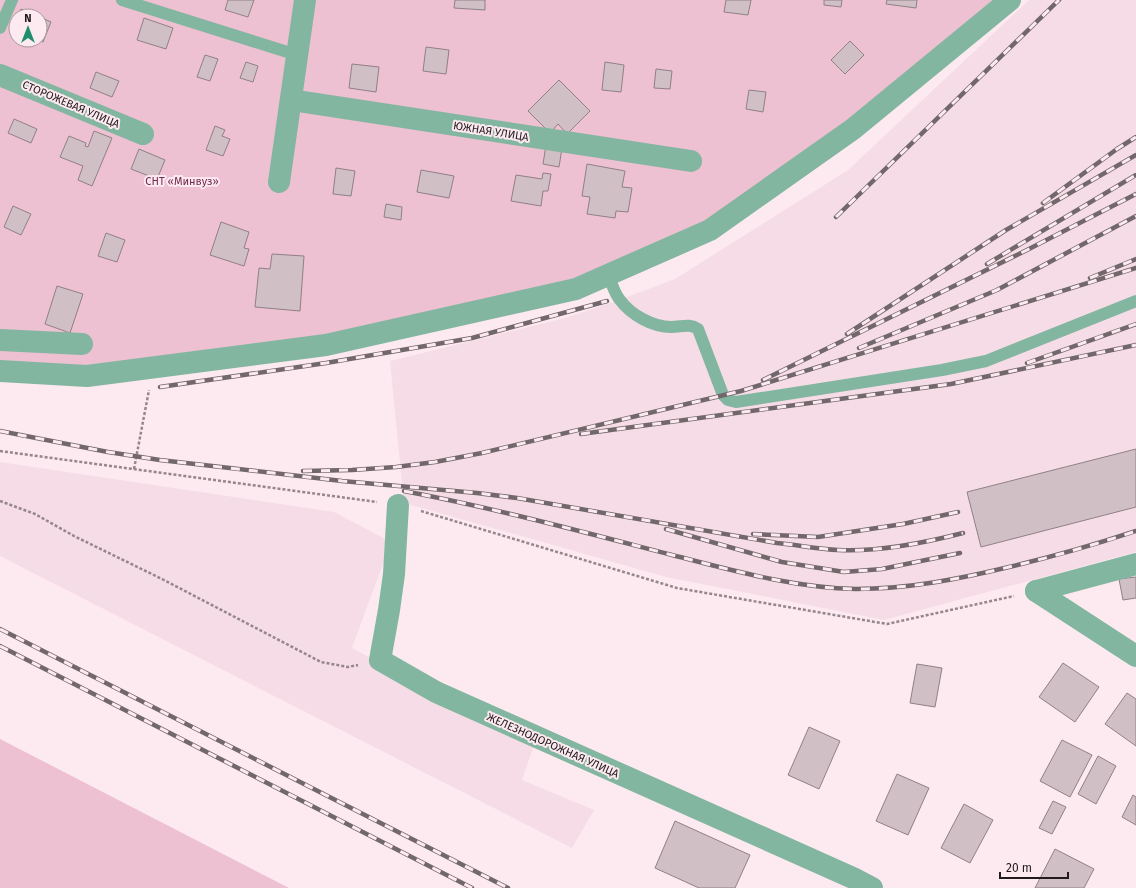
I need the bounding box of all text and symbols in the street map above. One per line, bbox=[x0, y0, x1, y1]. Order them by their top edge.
north arrow bbox=[8, 8, 48, 48]
text: N bbox=[24, 12, 32, 25]
street label: СТОРОЖЕВАЯ УЛИЦА bbox=[20, 78, 122, 131]
street label: ЮЖНАЯ УЛИЦА bbox=[452, 119, 530, 144]
park label: СНТ «Минвуз» bbox=[145, 175, 219, 188]
street label: ЖЕЛЕЗНОДОРОЖНАЯ УЛИЦА bbox=[485, 710, 622, 781]
scale bar bbox=[1000, 854, 1068, 880]
text: 20 m bbox=[1006, 861, 1032, 875]

